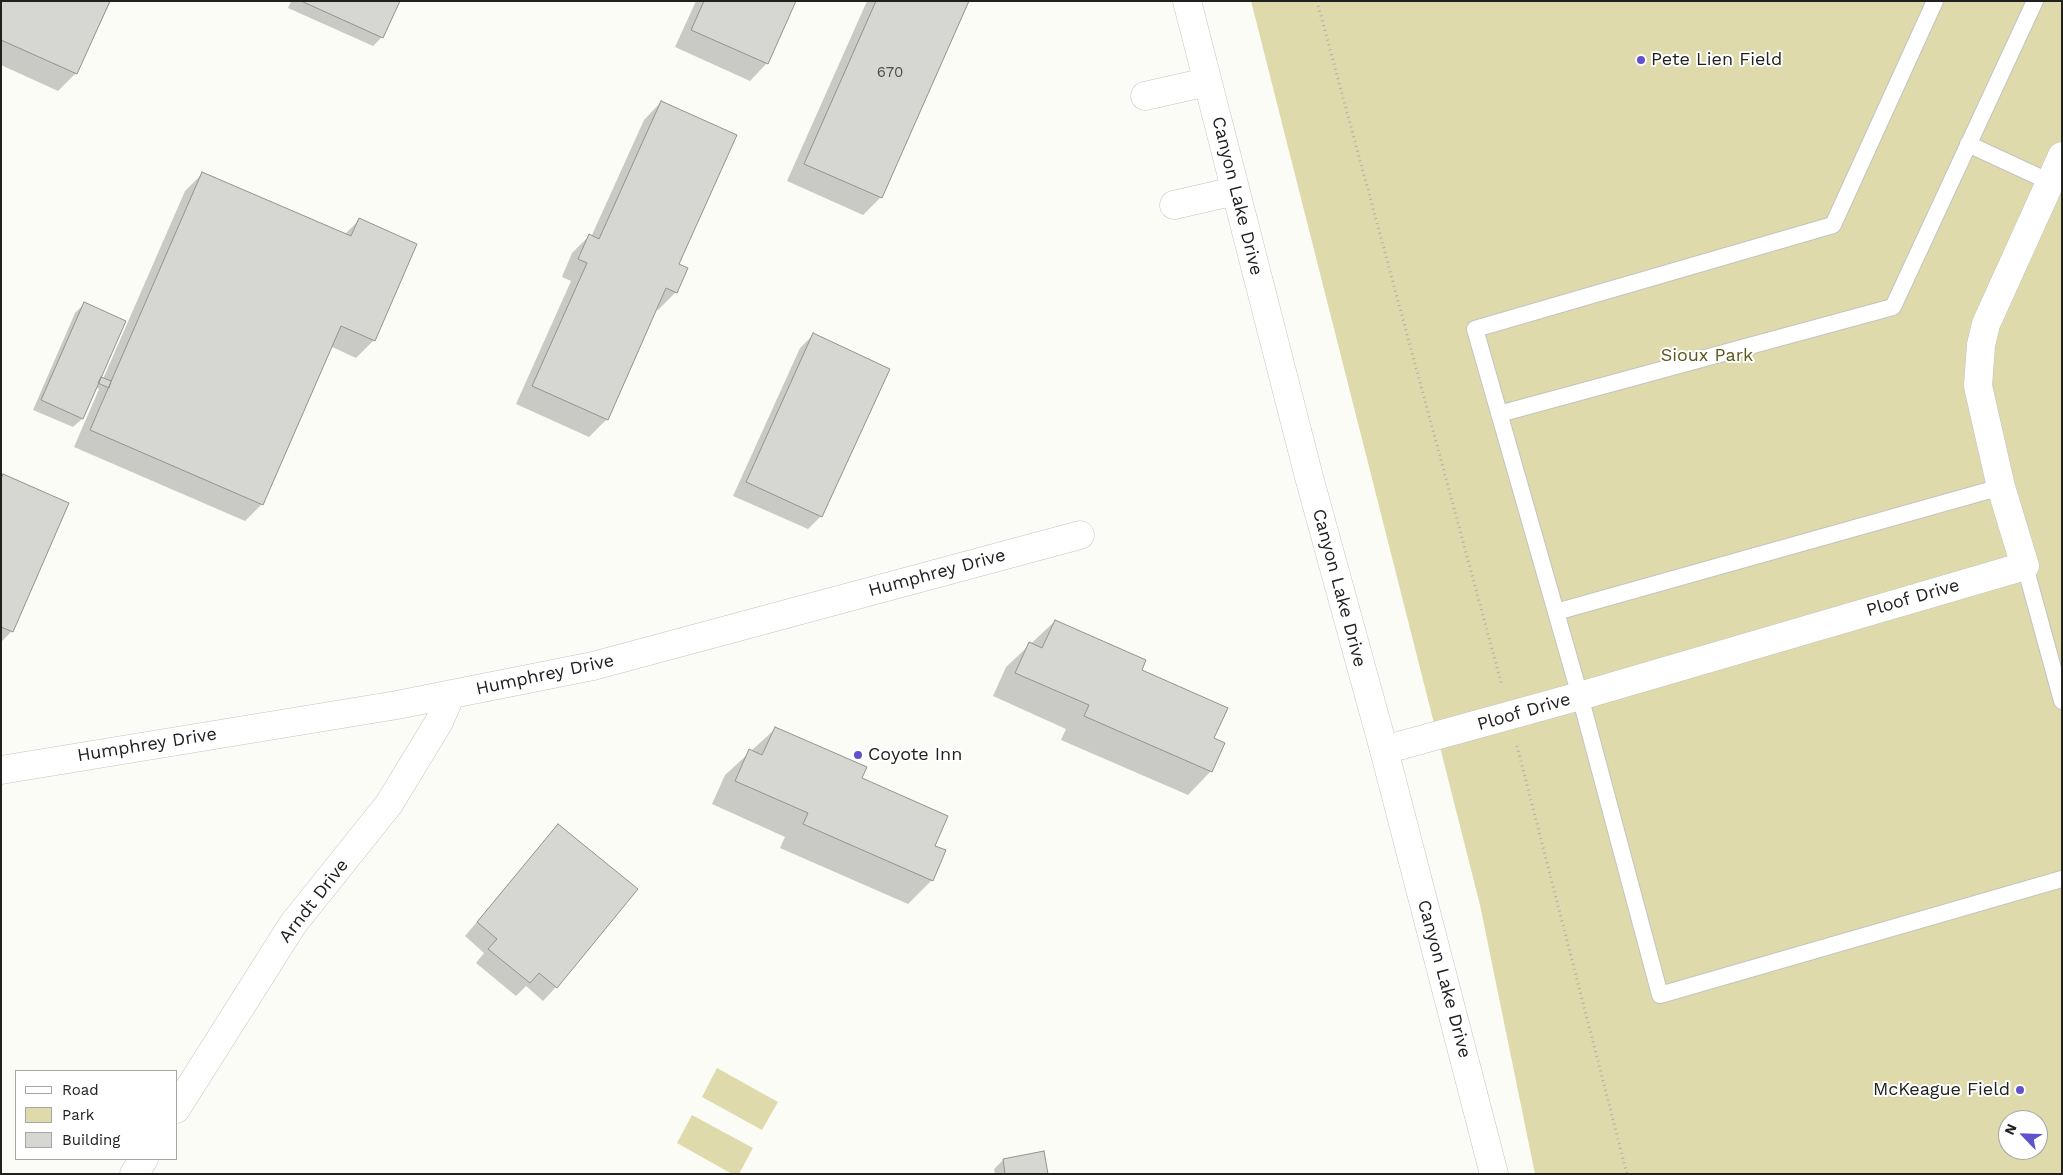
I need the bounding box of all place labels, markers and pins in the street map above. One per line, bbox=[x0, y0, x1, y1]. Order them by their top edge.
place label: Pete Lien Field bbox=[1651, 49, 1782, 71]
marker: Pete Lien Field bbox=[1635, 54, 1647, 66]
place label: Coyote Inn bbox=[868, 744, 962, 766]
marker: Coyote Inn bbox=[852, 749, 864, 761]
place label: McKeague Field bbox=[1873, 1079, 2010, 1101]
marker: McKeague Field bbox=[2014, 1084, 2026, 1096]

